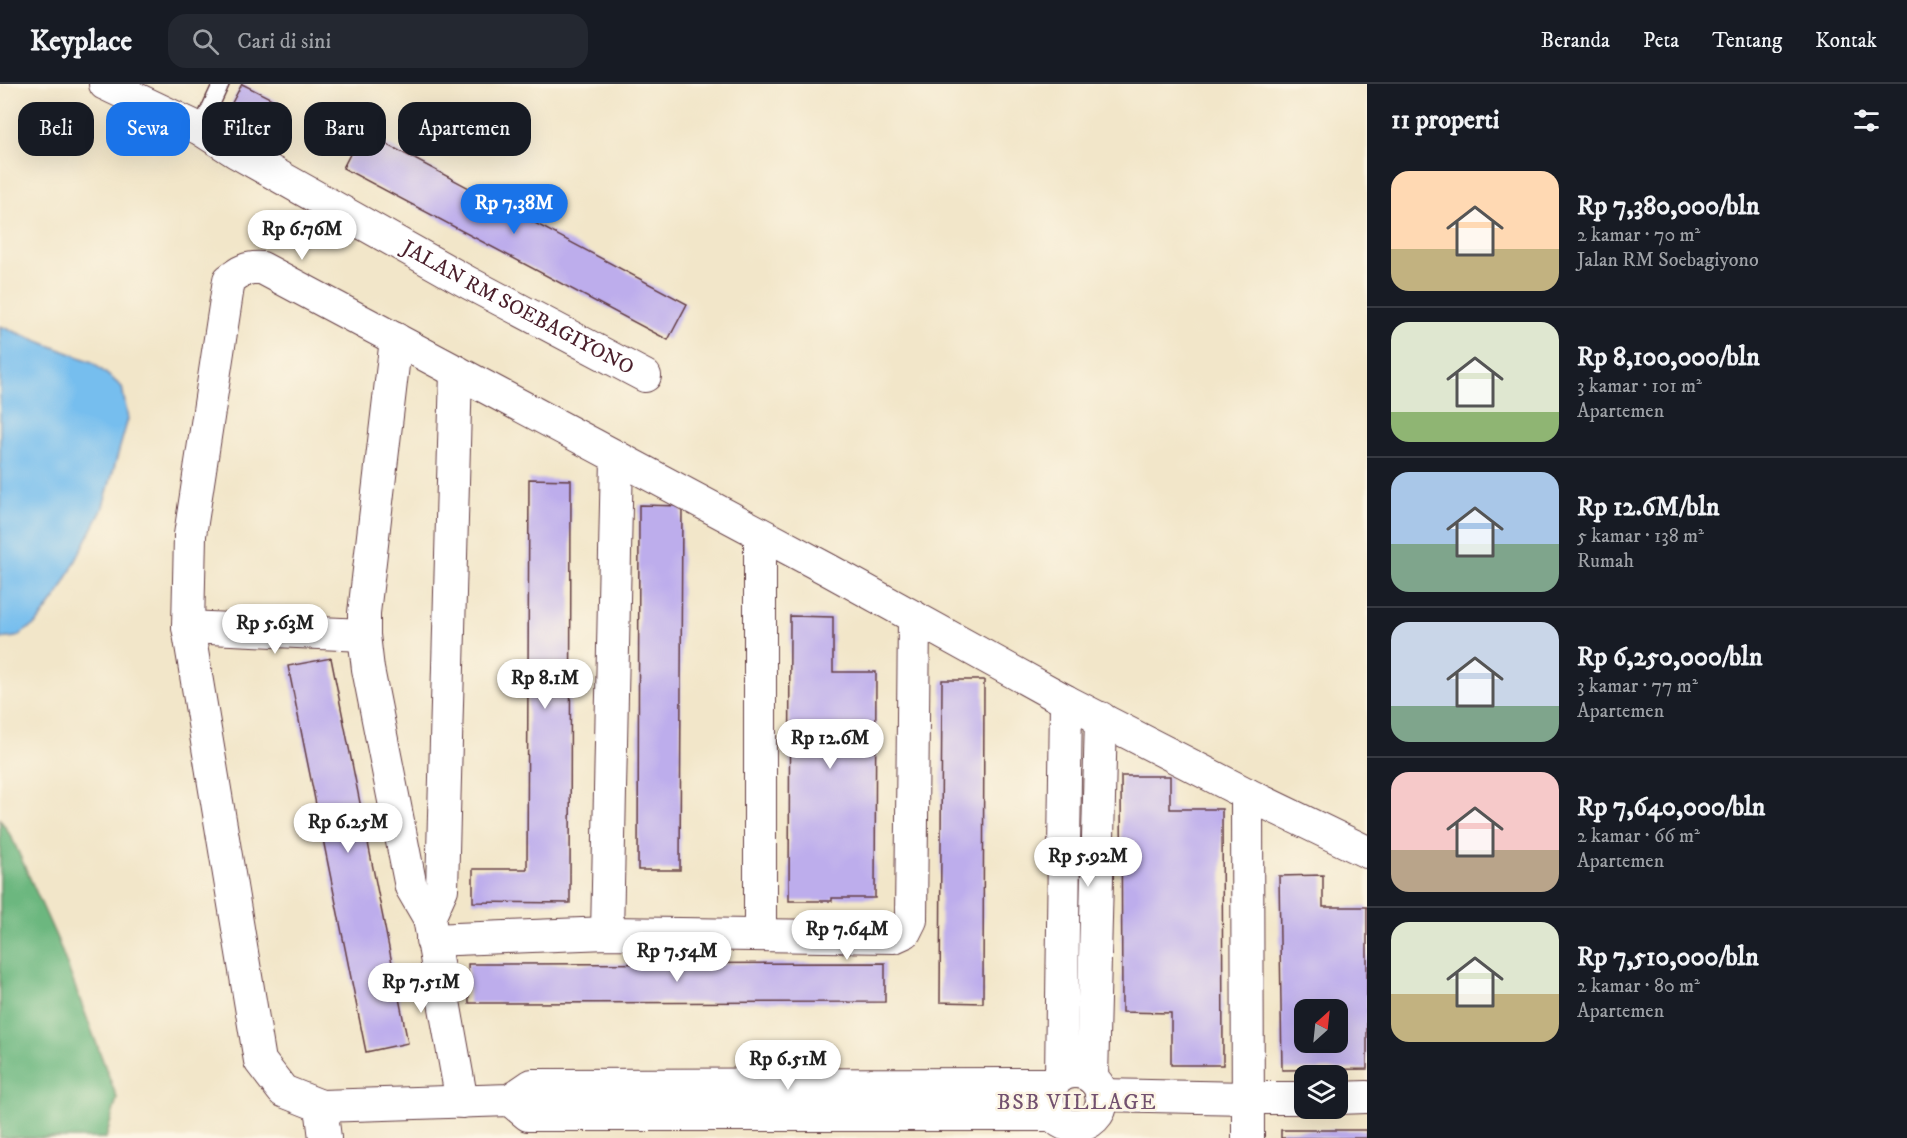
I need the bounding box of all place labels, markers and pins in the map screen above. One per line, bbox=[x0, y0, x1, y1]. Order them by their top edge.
pin: Rp 7.38M bbox=[452, 184, 576, 235]
pin: Rp 6.76M bbox=[240, 210, 364, 261]
pin: Rp 5.63M bbox=[213, 604, 337, 655]
pin: Rp 8.1M bbox=[490, 659, 600, 710]
pin: Rp 12.6M bbox=[768, 719, 892, 770]
pin: Rp 6.25M bbox=[286, 803, 410, 854]
pin: Rp 5.92M bbox=[1026, 837, 1150, 888]
pin: Rp 7.64M bbox=[785, 910, 909, 961]
pin: Rp 7.54M bbox=[615, 932, 739, 983]
pin: Rp 7.51M bbox=[359, 963, 483, 1014]
pin: Rp 6.51M bbox=[726, 1040, 850, 1091]

